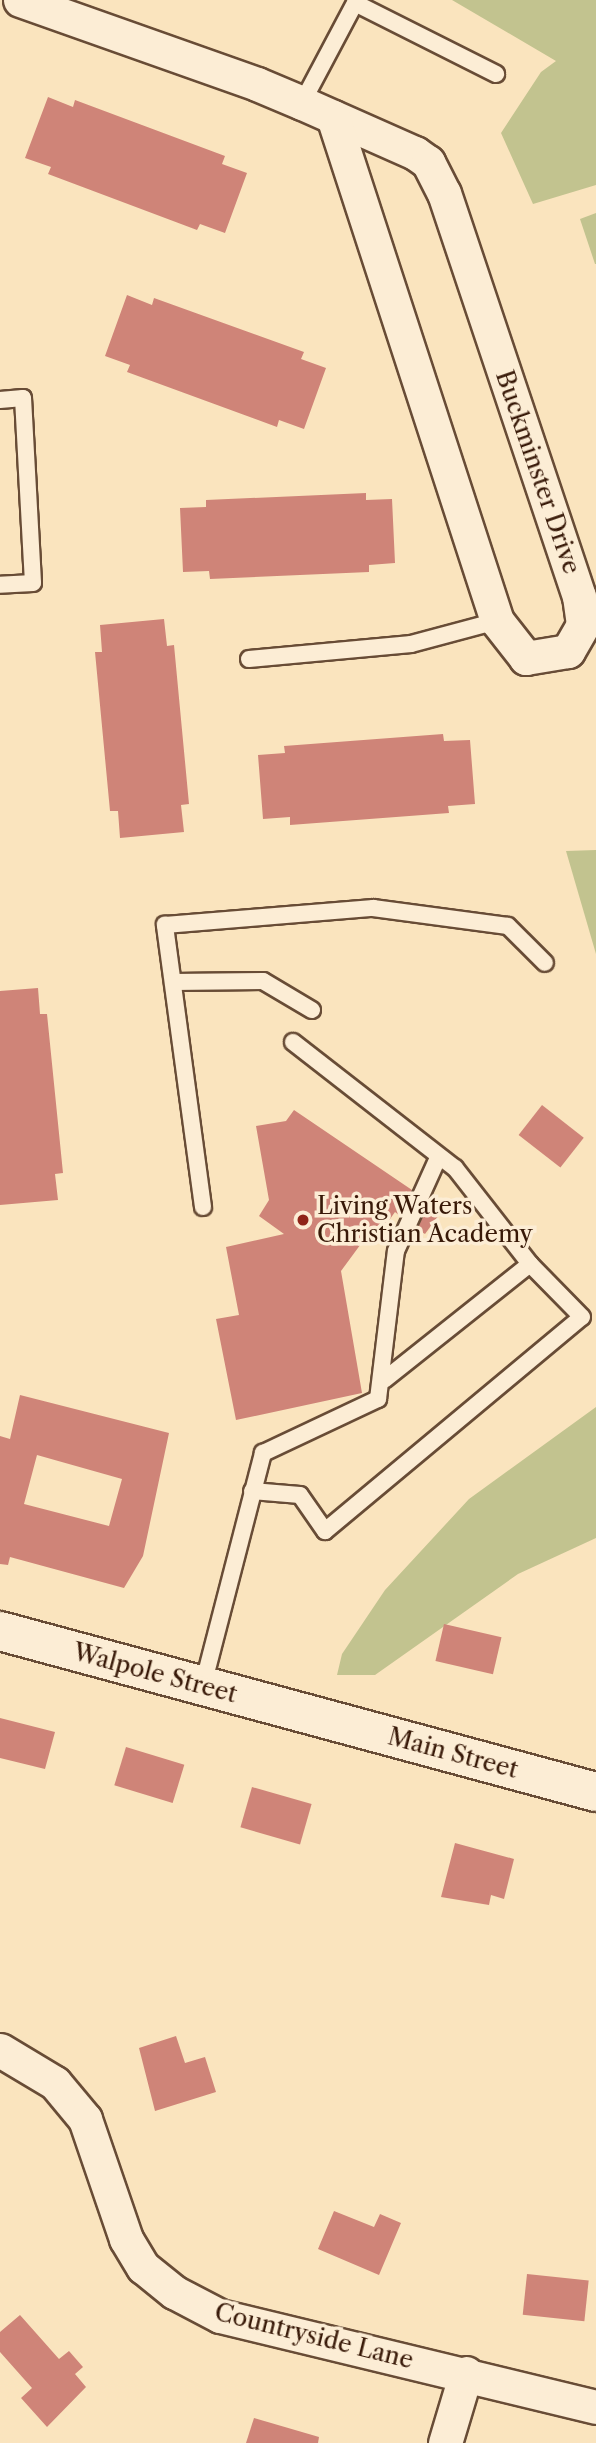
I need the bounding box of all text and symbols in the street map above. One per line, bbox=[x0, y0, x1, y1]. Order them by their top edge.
street label: Buckminster Drive bbox=[490, 366, 586, 578]
place label: Living Waters Christian Academy bbox=[317, 1192, 534, 1248]
marker: Living Waters Christian Academy bbox=[295, 1212, 311, 1228]
street label: Walpole Street bbox=[70, 1637, 240, 1709]
street label: Main Street bbox=[385, 1722, 521, 1784]
street label: Countryside Lane bbox=[212, 2297, 416, 2375]

